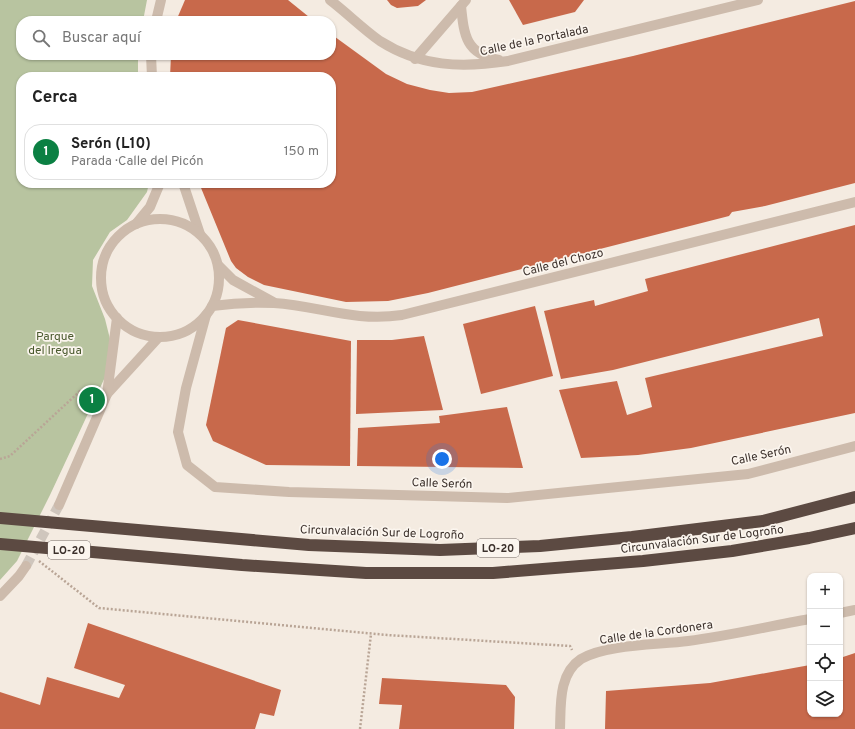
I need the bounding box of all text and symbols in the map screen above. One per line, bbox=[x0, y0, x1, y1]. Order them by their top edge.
search box bbox=[16, 16, 336, 60]
street label: Calle de la Portalada bbox=[479, 22, 590, 60]
icon: search bbox=[30, 27, 52, 49]
text: Buscar aquí bbox=[62, 29, 141, 48]
text: Cerca bbox=[32, 87, 78, 109]
text: Serón (L10) bbox=[71, 135, 151, 154]
text: 1 bbox=[43, 144, 49, 160]
text: 150 m bbox=[284, 144, 319, 160]
text: Parada · Calle del Picón bbox=[71, 154, 204, 170]
street label: Calle del Chozo bbox=[521, 245, 606, 281]
park label: Parque del Iregua bbox=[28, 329, 82, 359]
pin: 1 bbox=[79, 385, 105, 415]
street label: Calle Serón bbox=[730, 442, 793, 470]
your location bbox=[432, 449, 452, 469]
street label: Calle Serón bbox=[411, 475, 473, 493]
street label: Circunvalación Sur de Logroño bbox=[300, 522, 465, 544]
street label: Circunvalación Sur de Logroño bbox=[620, 522, 785, 558]
road number: LO-20 bbox=[477, 539, 519, 557]
road number: LO-20 bbox=[48, 541, 90, 559]
map controls bbox=[807, 573, 843, 717]
button: + bbox=[807, 573, 843, 609]
button: − bbox=[807, 609, 843, 645]
street label: Calle de la Cordonera bbox=[598, 617, 714, 649]
button: locate bbox=[807, 645, 843, 681]
button: layers bbox=[807, 681, 843, 717]

